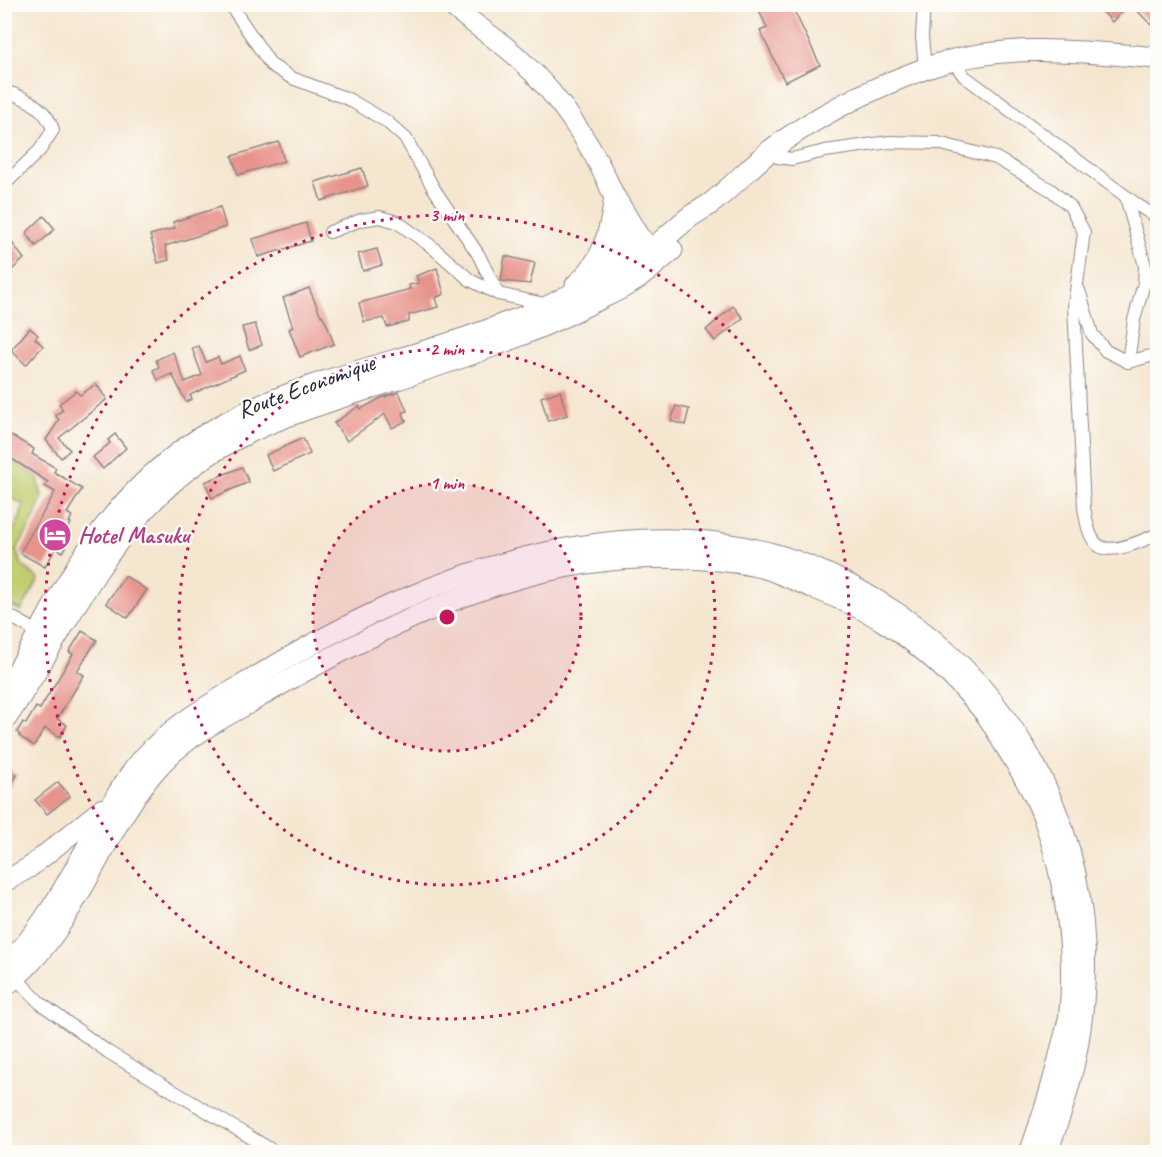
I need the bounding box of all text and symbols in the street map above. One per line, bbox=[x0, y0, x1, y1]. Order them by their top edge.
text: 3 min bbox=[430, 204, 465, 226]
text: 2 min bbox=[430, 338, 465, 360]
street label: Route Economique bbox=[233, 347, 381, 425]
text: 1 min bbox=[430, 472, 465, 494]
hotel icon: Hotel Masuku bbox=[37, 517, 73, 553]
place label: Hotel Masuku bbox=[78, 520, 192, 550]
centre of rings bbox=[437, 607, 457, 627]

